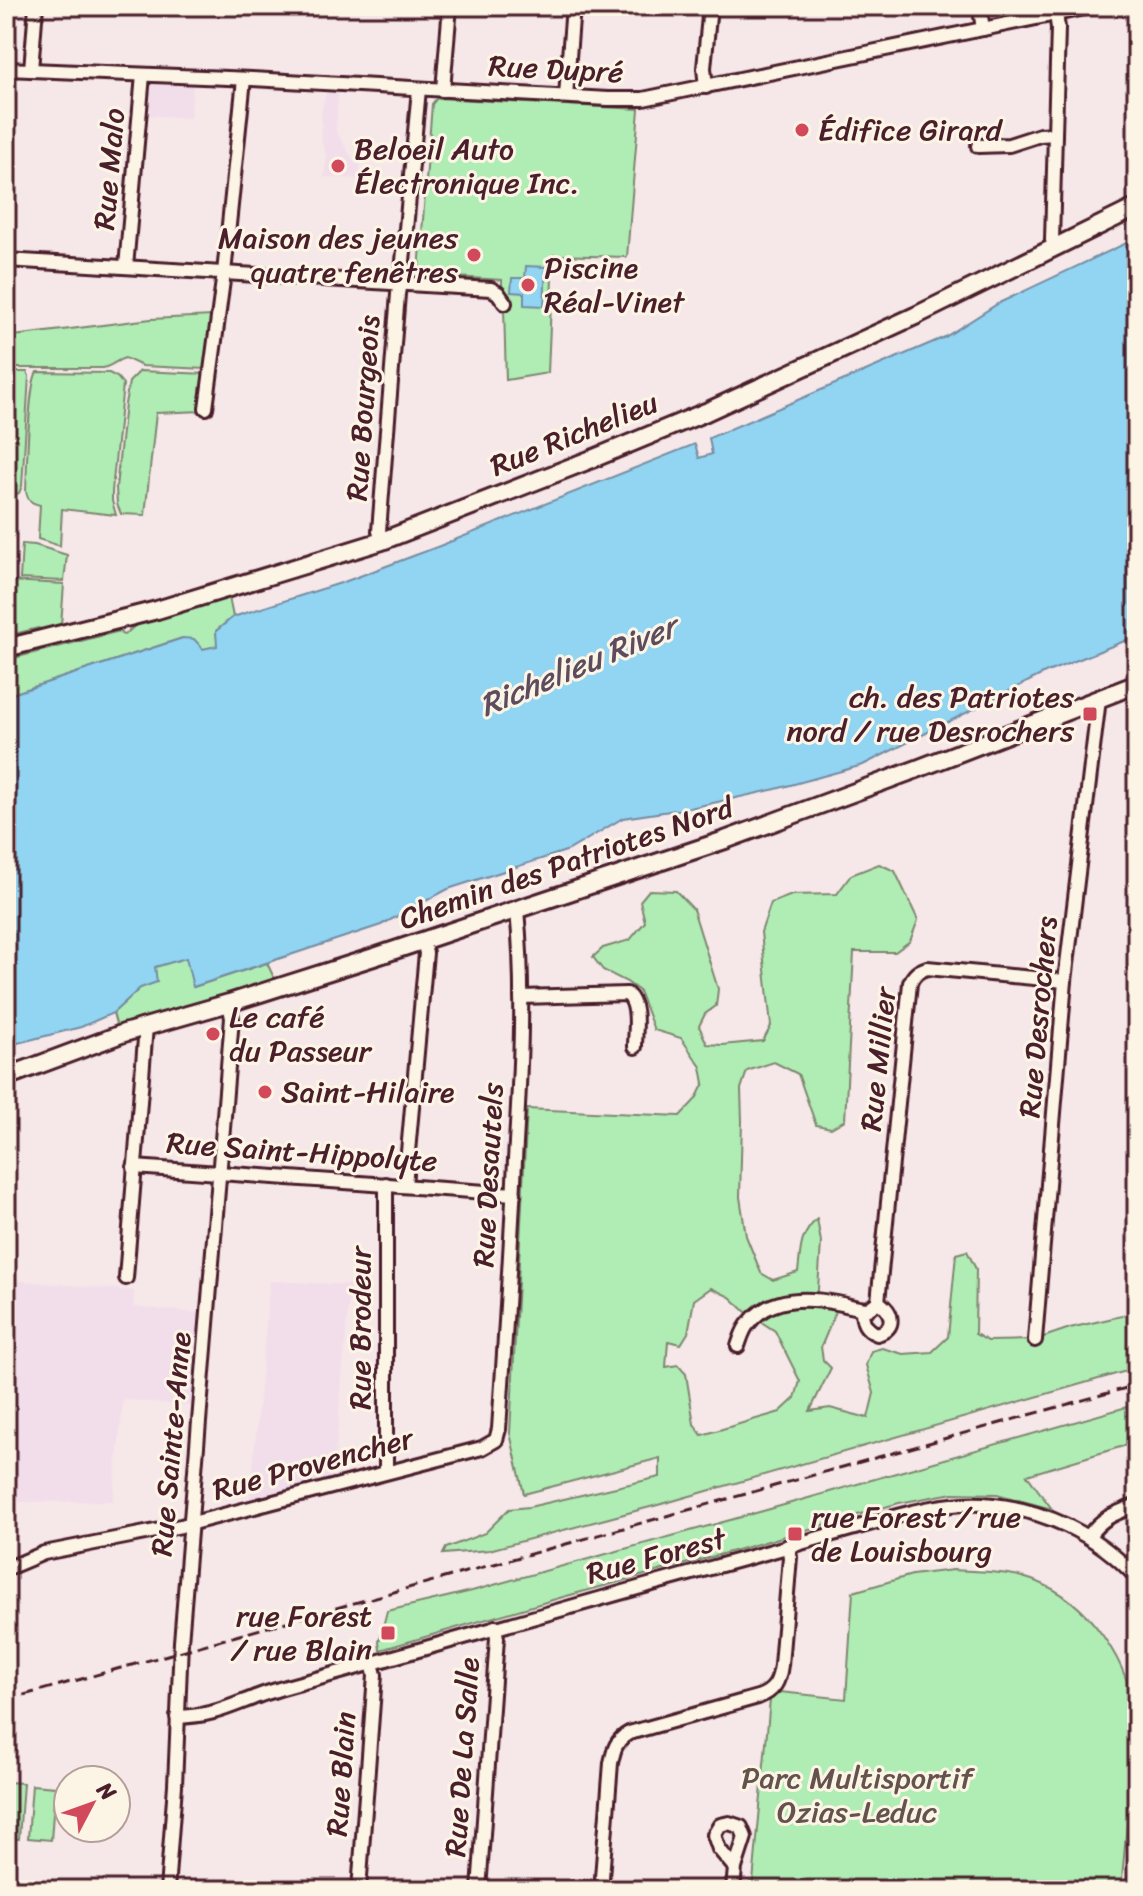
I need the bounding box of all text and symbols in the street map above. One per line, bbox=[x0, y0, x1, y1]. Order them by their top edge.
street label: Rue Dupré bbox=[487, 39, 625, 99]
place label: Édifice Girard bbox=[818, 103, 1004, 157]
street label: Rue Malo bbox=[77, 106, 141, 232]
marker: Édifice Girard bbox=[793, 121, 811, 139]
place label: Beloeil Auto Électronique Inc. bbox=[354, 122, 580, 210]
marker: Beloeil Auto Électronique Inc. bbox=[329, 157, 347, 175]
place label: Maison des jeunes quatre fenêtres bbox=[218, 211, 458, 299]
place label: Piscine Réal-Vinet bbox=[544, 241, 686, 329]
marker: Maison des jeunes quatre fenêtres bbox=[465, 246, 483, 264]
marker: Piscine Réal-Vinet bbox=[519, 276, 537, 294]
street label: Rue Bourgeois bbox=[330, 313, 396, 503]
street label: Rue Richelieu bbox=[482, 376, 666, 492]
water label: Richelieu River bbox=[470, 596, 691, 733]
place label: ch. des Patriotes nord / rue Desrochers bbox=[786, 670, 1074, 758]
marker: ch. des Patriotes nord / rue Desrochers bbox=[1081, 705, 1099, 723]
street label: Chemin des Patriotes Nord bbox=[391, 780, 743, 946]
street label: Rue Desrochers bbox=[1002, 913, 1074, 1120]
street label: Rue Millier bbox=[844, 983, 913, 1134]
place label: Le café du Passeur bbox=[229, 990, 373, 1078]
marker: Le café du Passeur bbox=[204, 1025, 222, 1043]
place label: Saint-Hilaire bbox=[281, 1065, 455, 1119]
street label: Rue Desautels bbox=[456, 1081, 520, 1269]
marker: Saint-Hilaire bbox=[256, 1083, 274, 1101]
street label: Rue Saint-Hippolyte bbox=[165, 1116, 439, 1188]
street label: Rue Brodeur bbox=[333, 1245, 387, 1410]
street label: Rue Sainte-Anne bbox=[134, 1330, 208, 1558]
street label: Rue Provencher bbox=[206, 1411, 421, 1517]
place label: rue Forest / rue de Louisbourg bbox=[811, 1490, 1021, 1578]
street label: Rue Forest bbox=[580, 1511, 734, 1600]
marker: rue Forest / rue de Louisbourg bbox=[786, 1525, 804, 1543]
place label: rue Forest / rue Blain bbox=[231, 1589, 372, 1677]
marker: rue Forest / rue Blain bbox=[379, 1624, 397, 1642]
street label: Rue De La Salle bbox=[428, 1655, 496, 1859]
street label: Rue Blain bbox=[310, 1710, 372, 1838]
park label: Parc Multisportif Ozias-Leduc bbox=[741, 1751, 976, 1839]
north arrow bbox=[52, 1764, 132, 1844]
text: N bbox=[86, 1772, 127, 1810]

